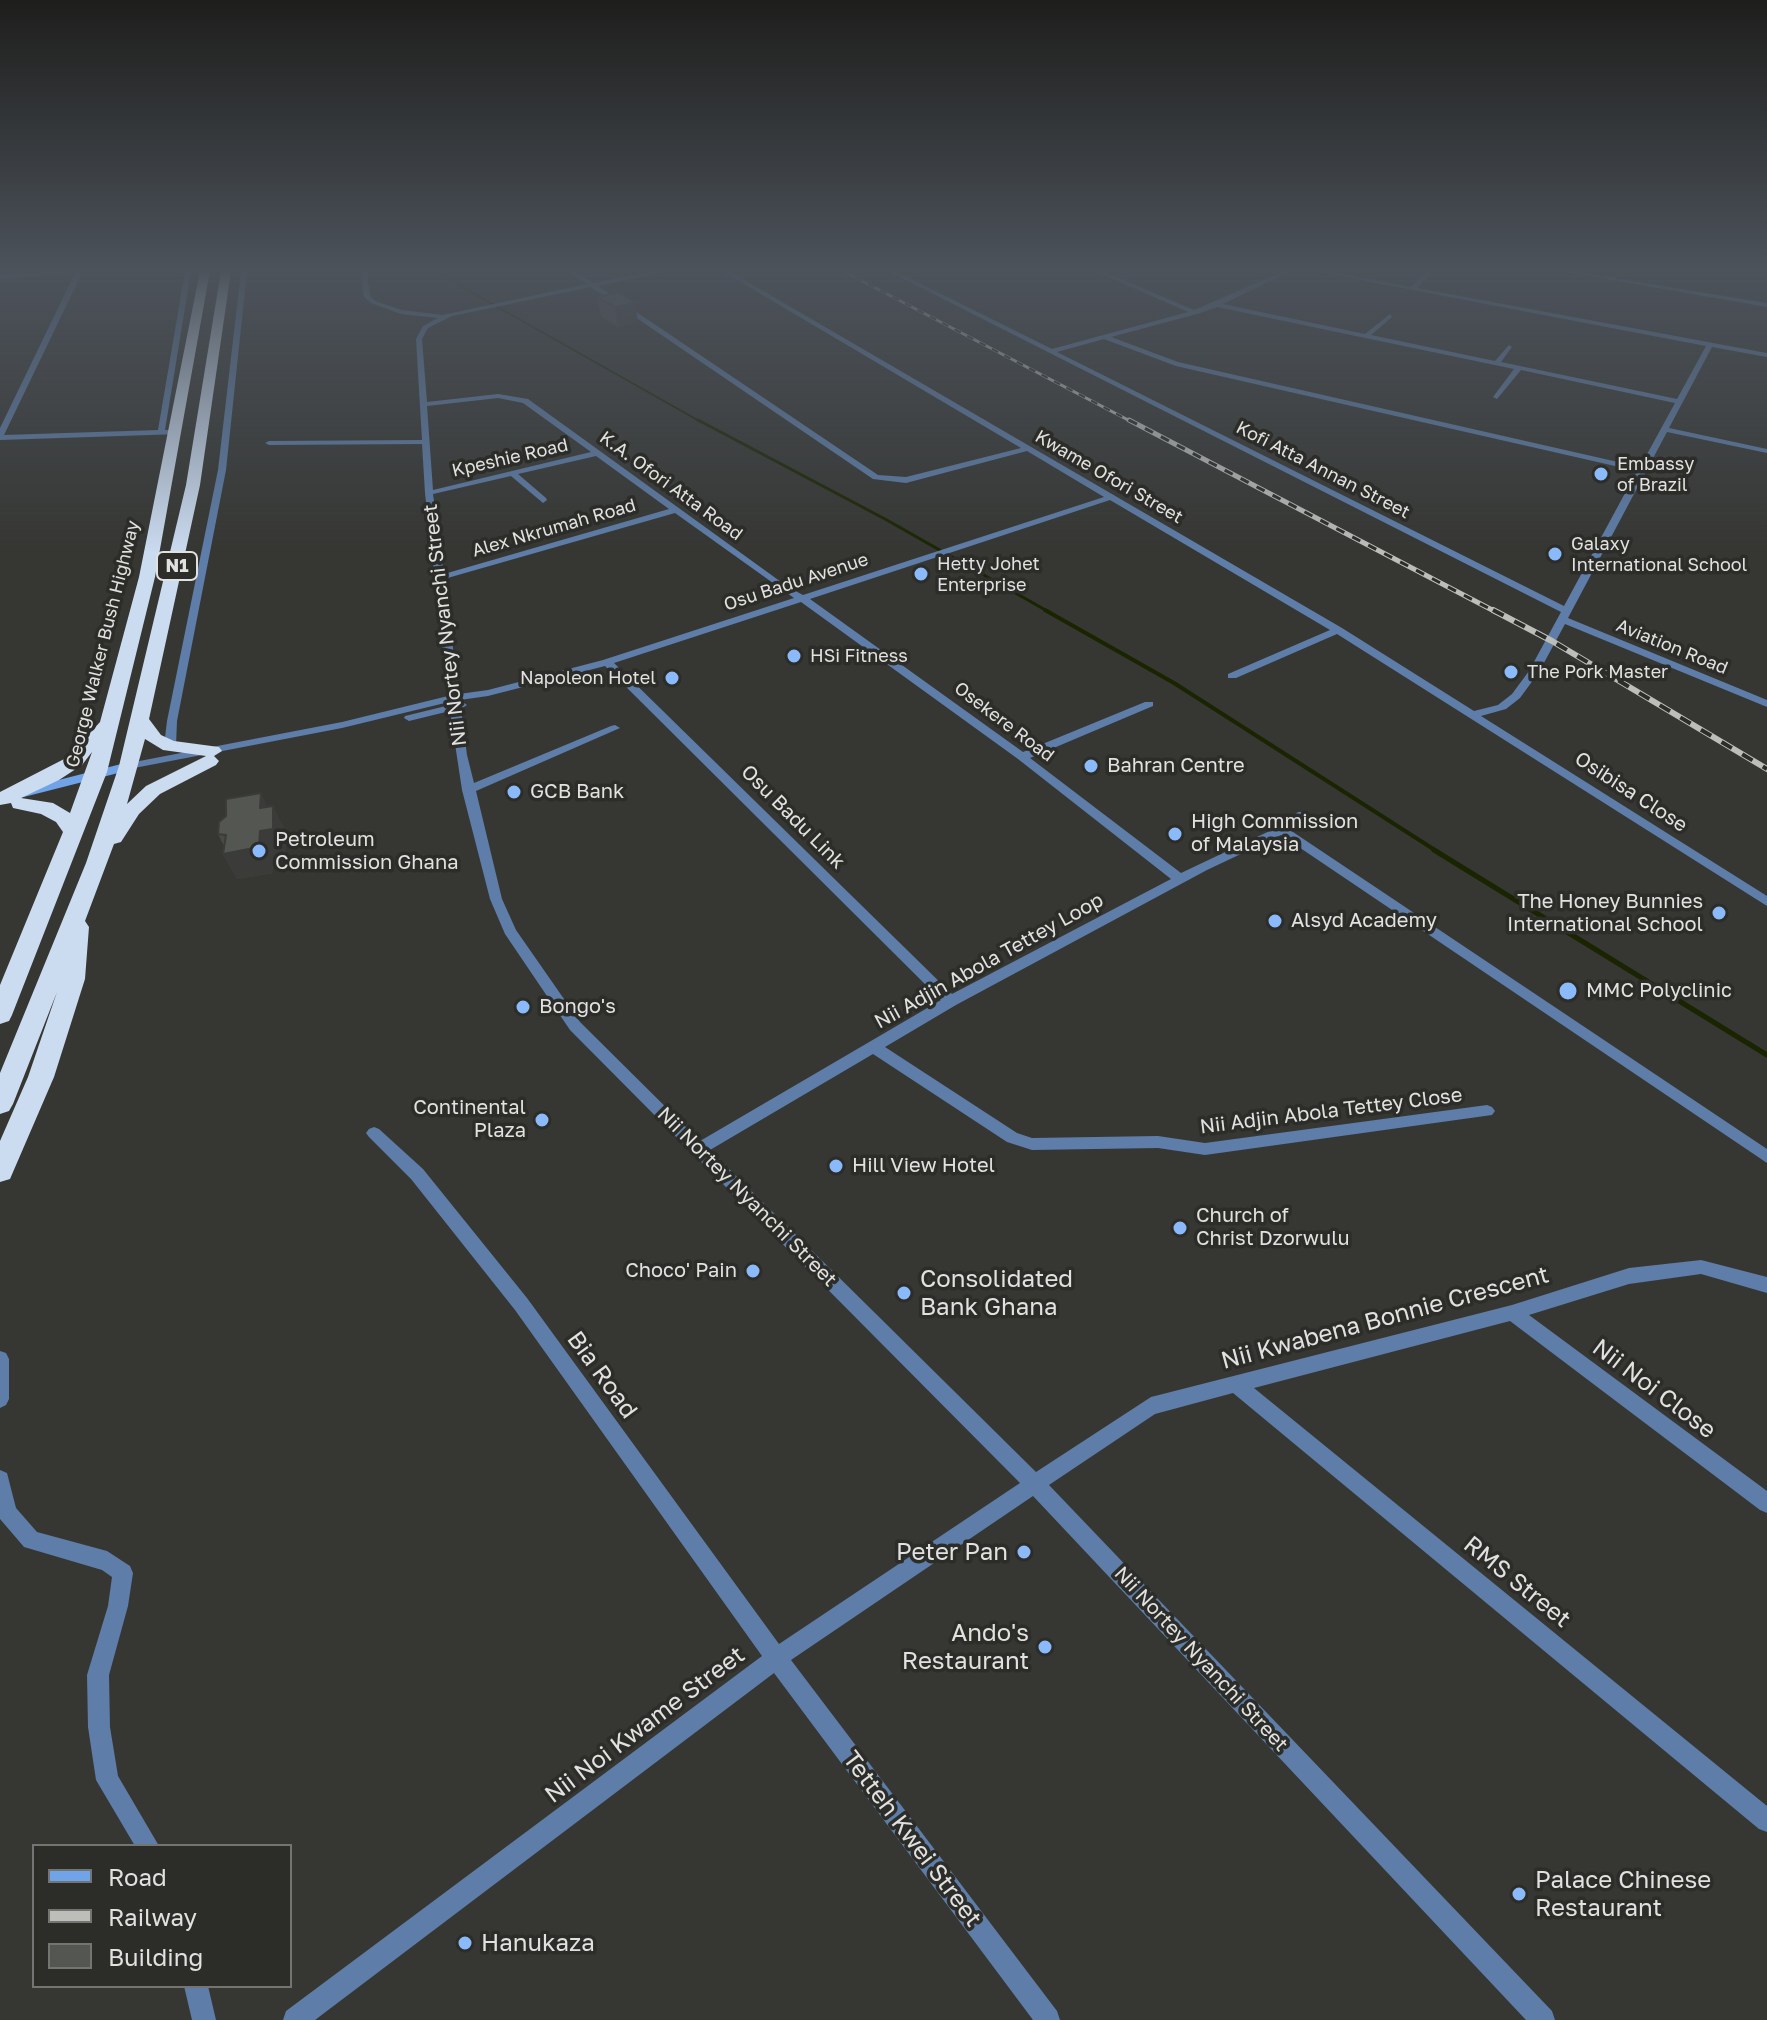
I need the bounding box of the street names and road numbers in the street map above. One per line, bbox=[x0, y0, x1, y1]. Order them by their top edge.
street label: Kofi Atta Annan Street bbox=[1233, 417, 1413, 523]
street label: Kwame Ofori Street bbox=[1031, 426, 1187, 528]
street label: K.A. Ofori Atta Road bbox=[595, 427, 747, 545]
street label: Kpeshie Road bbox=[450, 434, 570, 482]
street label: Alex Nkrumah Road bbox=[470, 494, 638, 562]
street label: Nii Nortey Nyanchi Street bbox=[418, 503, 472, 747]
street label: George Walker Bush Highway bbox=[62, 518, 144, 770]
street label: Osu Badu Avenue bbox=[721, 548, 871, 616]
road number: N1 bbox=[157, 552, 197, 580]
street label: Aviation Road bbox=[1613, 615, 1731, 679]
street label: Osekere Road bbox=[950, 677, 1058, 767]
street label: Osibisa Close bbox=[1570, 747, 1692, 837]
street label: Osu Badu Link bbox=[736, 760, 850, 874]
street label: Nii Adjin Abola Tettey Loop bbox=[870, 888, 1108, 1034]
street label: Nii Adjin Abola Tettey Close bbox=[1198, 1083, 1464, 1139]
street label: Nii Nortey Nyanchi Street bbox=[652, 1102, 842, 1292]
street label: Nii Kwabena Bonnie Crescent bbox=[1218, 1260, 1552, 1376]
street label: Bia Road bbox=[561, 1326, 643, 1424]
street label: Nii Noi Close bbox=[1587, 1333, 1721, 1445]
street label: RMS Street bbox=[1458, 1530, 1576, 1634]
street label: Nii Nortey Nyanchi Street bbox=[1109, 1562, 1293, 1756]
street label: Nii Noi Kwame Street bbox=[539, 1640, 751, 1810]
street label: Tetteh Kwei Street bbox=[836, 1745, 988, 1933]

